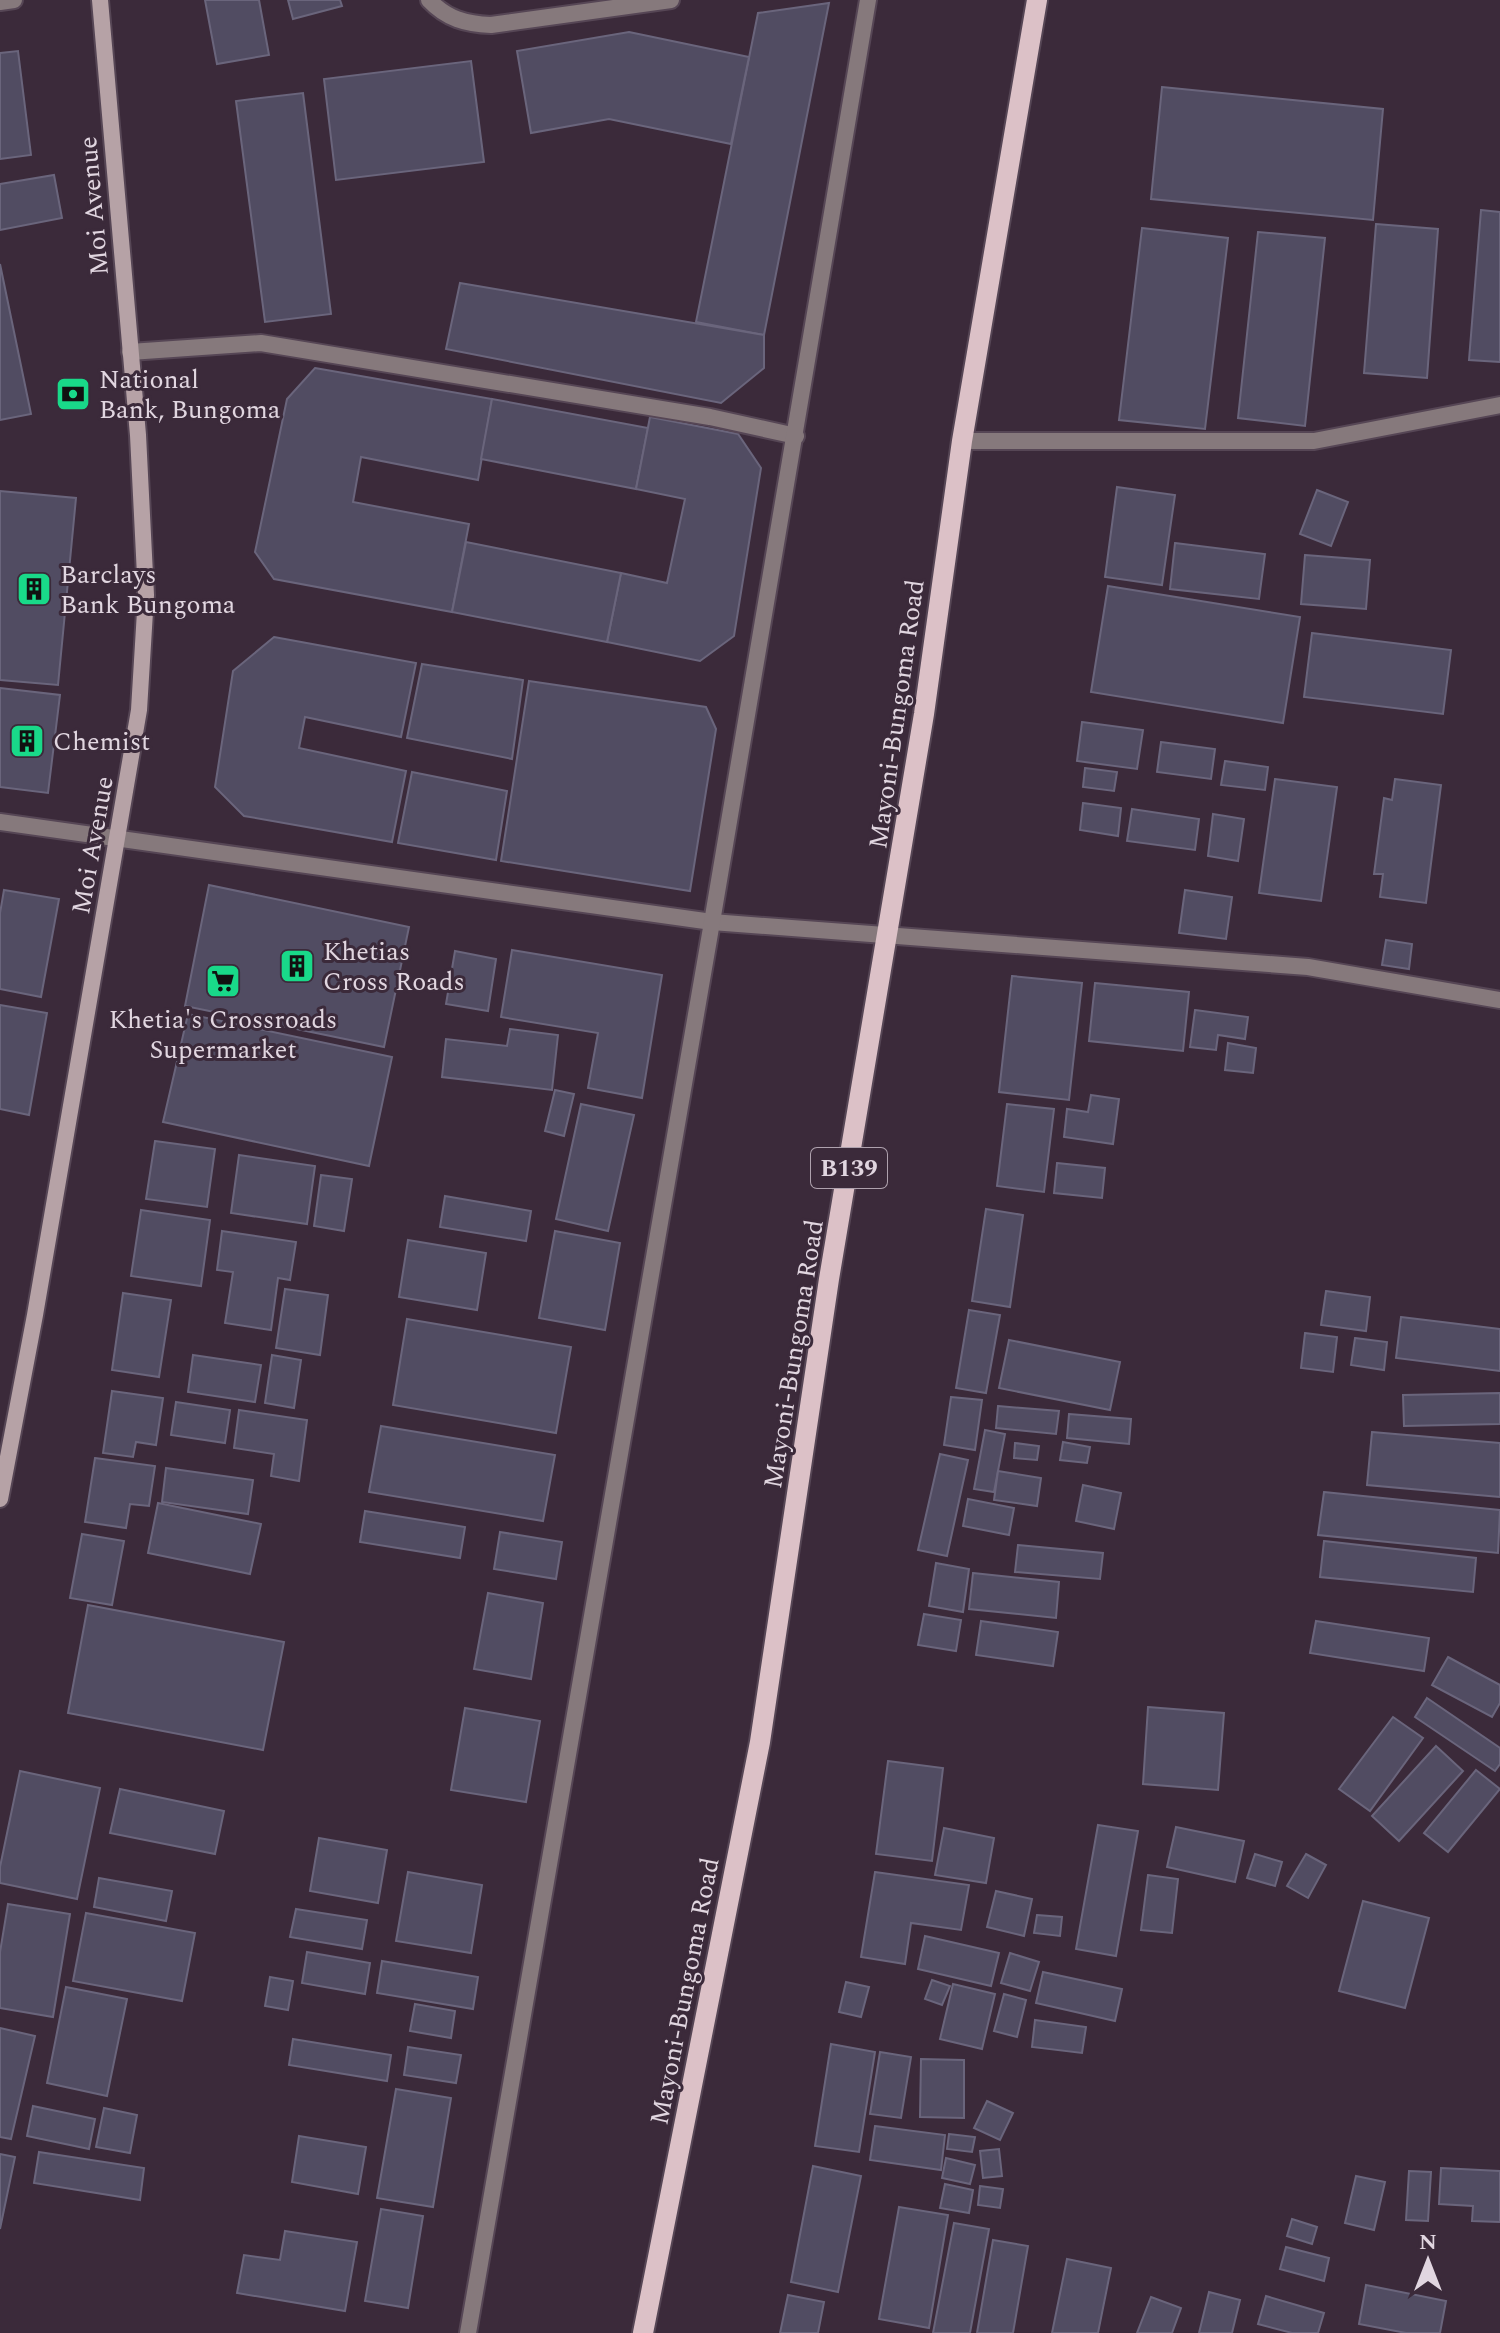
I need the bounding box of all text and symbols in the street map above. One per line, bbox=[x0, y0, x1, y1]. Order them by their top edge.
street label: Moi Avenue bbox=[68, 135, 120, 277]
place label: National Bank, Bungoma bbox=[99, 360, 281, 430]
bank icon: National Bank, Bungoma bbox=[54, 375, 92, 413]
place label: Barclays Bank Bungoma bbox=[60, 555, 236, 625]
building icon: Barclays Bank Bungoma bbox=[15, 570, 53, 608]
street label: Mayoni-Bungoma Road bbox=[858, 577, 936, 851]
building icon: Chemist bbox=[8, 722, 46, 760]
place label: Chemist bbox=[53, 722, 150, 762]
street label: Moi Avenue bbox=[61, 773, 125, 917]
place label: Khetias Cross Roads bbox=[323, 932, 465, 1002]
building icon: Khetias Cross Roads bbox=[278, 947, 316, 985]
supermarket icon: Khetia's Crossroads Supermarket bbox=[204, 962, 242, 1000]
place label: Khetia's Crossroads Supermarket bbox=[109, 1000, 337, 1070]
road number: B139 bbox=[811, 1148, 887, 1188]
street label: Mayoni-Bungoma Road bbox=[753, 1217, 835, 1491]
street label: Mayoni-Bungoma Road bbox=[639, 1854, 731, 2128]
north arrow bbox=[1388, 2221, 1468, 2301]
text: N bbox=[1419, 2226, 1437, 2259]

